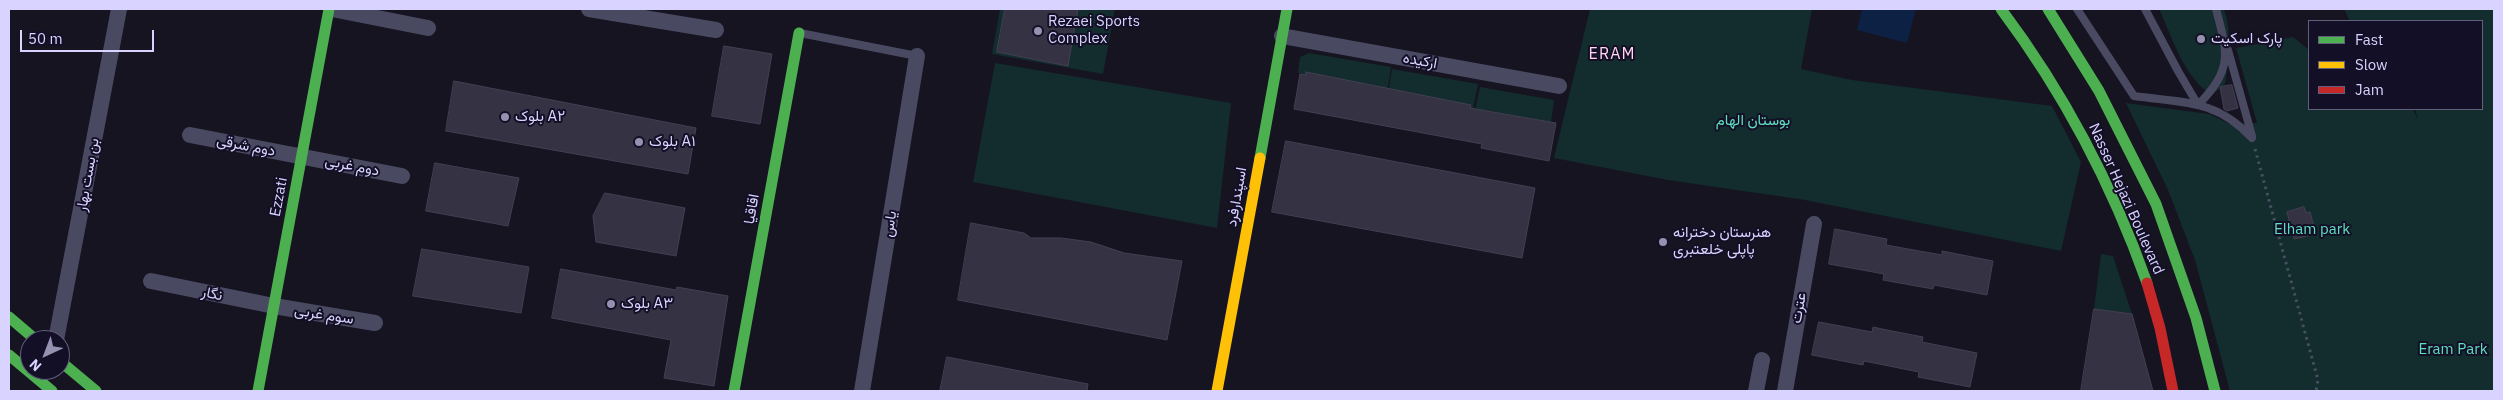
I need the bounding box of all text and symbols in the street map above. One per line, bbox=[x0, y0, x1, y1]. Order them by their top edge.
place label: Rezaei Sports Complex bbox=[1048, 13, 1140, 48]
scale bar bbox=[22, 20, 156, 52]
legend bbox=[2308, 20, 2483, 110]
marker: Rezaei Sports Complex bbox=[1032, 25, 1044, 37]
text: 50 m bbox=[28, 29, 63, 48]
place label: پارک اسکیت bbox=[2211, 30, 2282, 48]
text: Fast bbox=[2355, 30, 2383, 49]
marker: پارک اسکیت bbox=[2195, 33, 2207, 45]
district label: ERAM bbox=[1588, 44, 1636, 64]
street label: ارکیده bbox=[1402, 49, 1438, 73]
text: Slow bbox=[2355, 55, 2388, 74]
text: Jam bbox=[2355, 80, 2384, 99]
place label: بلوک A۲ bbox=[515, 108, 565, 126]
marker: بلوک A۲ bbox=[499, 111, 511, 123]
park label: بوستان الهام bbox=[1716, 112, 1790, 130]
street label: Nasser Hejazi Boulevard bbox=[2085, 121, 2167, 277]
street label: دوم شرقی bbox=[215, 131, 277, 161]
place label: بلوک A۱ bbox=[649, 133, 695, 151]
marker: بلوک A۱ bbox=[633, 136, 645, 148]
street label: بن بست بهار bbox=[73, 137, 103, 213]
street label: دوم غربی bbox=[323, 152, 381, 180]
street label: اسپندارفرد bbox=[1223, 166, 1251, 228]
street label: Ezzati bbox=[266, 176, 292, 218]
street label: اقاقیا bbox=[740, 192, 764, 226]
street label: یاس bbox=[879, 210, 901, 238]
park label: Elham park bbox=[2274, 221, 2350, 239]
place label: هنرستان دخترانه پاپلی خلعتبری bbox=[1673, 224, 1771, 259]
marker: هنرستان دخترانه پاپلی خلعتبری bbox=[1657, 236, 1669, 248]
street label: نگار bbox=[200, 283, 224, 305]
street label: عترت bbox=[1787, 291, 1811, 325]
place label: بلوک A۳ bbox=[621, 295, 673, 313]
marker: بلوک A۳ bbox=[605, 298, 617, 310]
street label: سوم غربی bbox=[293, 301, 355, 329]
north arrow bbox=[20, 330, 70, 380]
park label: Eram Park bbox=[2418, 341, 2488, 359]
text: N bbox=[26, 355, 45, 375]

